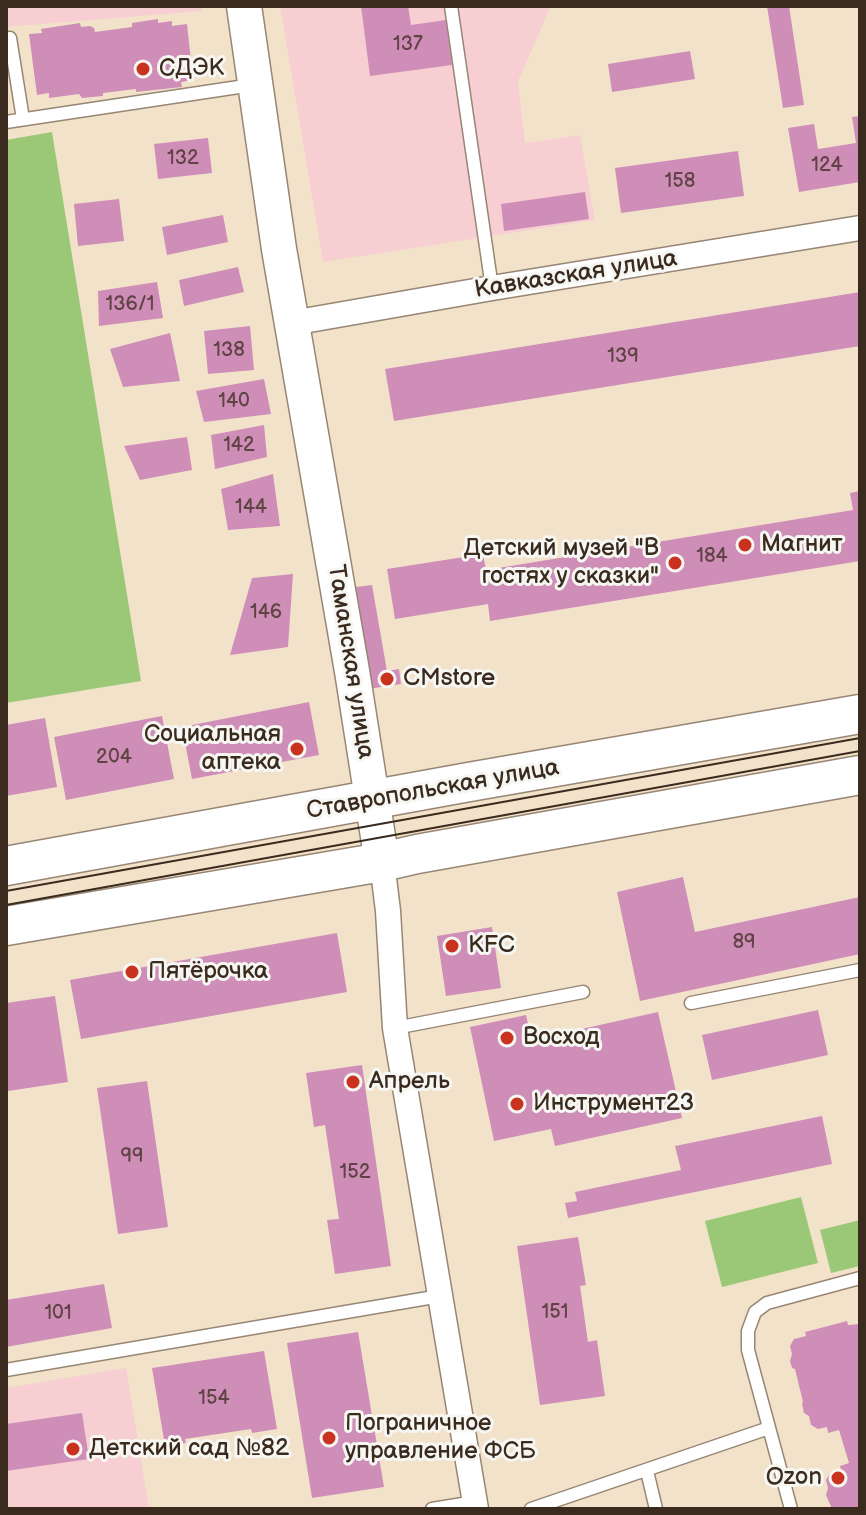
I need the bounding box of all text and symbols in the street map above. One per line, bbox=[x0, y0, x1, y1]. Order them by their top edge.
house number: 137 bbox=[393, 33, 423, 57]
place label: СДЭК bbox=[159, 55, 224, 83]
marker: СДЭК bbox=[134, 60, 152, 78]
house number: 132 bbox=[167, 147, 199, 171]
house number: 124 bbox=[811, 154, 843, 178]
house number: 158 bbox=[665, 170, 695, 194]
street label: Кавказская улица bbox=[473, 245, 679, 305]
house number: 136/1 bbox=[105, 293, 155, 317]
house number: 138 bbox=[213, 339, 245, 363]
house number: 139 bbox=[607, 345, 639, 369]
house number: 140 bbox=[218, 390, 250, 414]
house number: 142 bbox=[223, 434, 255, 458]
house number: 144 bbox=[235, 496, 267, 520]
place label: Магнит bbox=[761, 531, 843, 559]
place label: Детский музей "В гостях у сказки" bbox=[464, 535, 659, 591]
marker: Магнит bbox=[736, 536, 754, 554]
house number: 184 bbox=[696, 545, 728, 569]
marker: Детский музей "В гостях у сказки" bbox=[666, 554, 684, 572]
street label: Таманская улица bbox=[320, 563, 380, 761]
house number: 146 bbox=[250, 601, 282, 625]
place label: CMstore bbox=[403, 665, 495, 693]
marker: CMstore bbox=[378, 670, 396, 688]
place label: Социальная аптека bbox=[144, 721, 281, 777]
marker: Социальная аптека bbox=[288, 740, 306, 758]
house number: 204 bbox=[96, 746, 132, 770]
street label: Ставропольская улица bbox=[304, 754, 562, 826]
house number: 89 bbox=[732, 931, 756, 955]
place label: KFC bbox=[468, 932, 515, 960]
marker: KFC bbox=[443, 937, 461, 955]
place label: Пятёрочка bbox=[148, 958, 268, 986]
marker: Пятёрочка bbox=[123, 963, 141, 981]
place label: Восход bbox=[523, 1024, 600, 1052]
marker: Восход bbox=[498, 1029, 516, 1047]
place label: Апрель bbox=[369, 1068, 450, 1096]
marker: Апрель bbox=[344, 1073, 362, 1091]
place label: Инструмент23 bbox=[533, 1090, 694, 1118]
marker: Инструмент23 bbox=[508, 1095, 526, 1113]
house number: 99 bbox=[120, 1145, 144, 1169]
house number: 152 bbox=[340, 1161, 370, 1185]
house number: 151 bbox=[542, 1301, 568, 1325]
house number: 101 bbox=[44, 1302, 72, 1326]
house number: 154 bbox=[198, 1387, 230, 1411]
place label: Пограничное управление ФСБ bbox=[345, 1410, 536, 1466]
marker: Пограничное управление ФСБ bbox=[320, 1429, 338, 1447]
place label: Детский сад №82 bbox=[89, 1435, 289, 1463]
marker: Детский сад №82 bbox=[64, 1440, 82, 1458]
place label: Ozon bbox=[766, 1464, 822, 1492]
marker: Ozon bbox=[829, 1469, 847, 1487]

